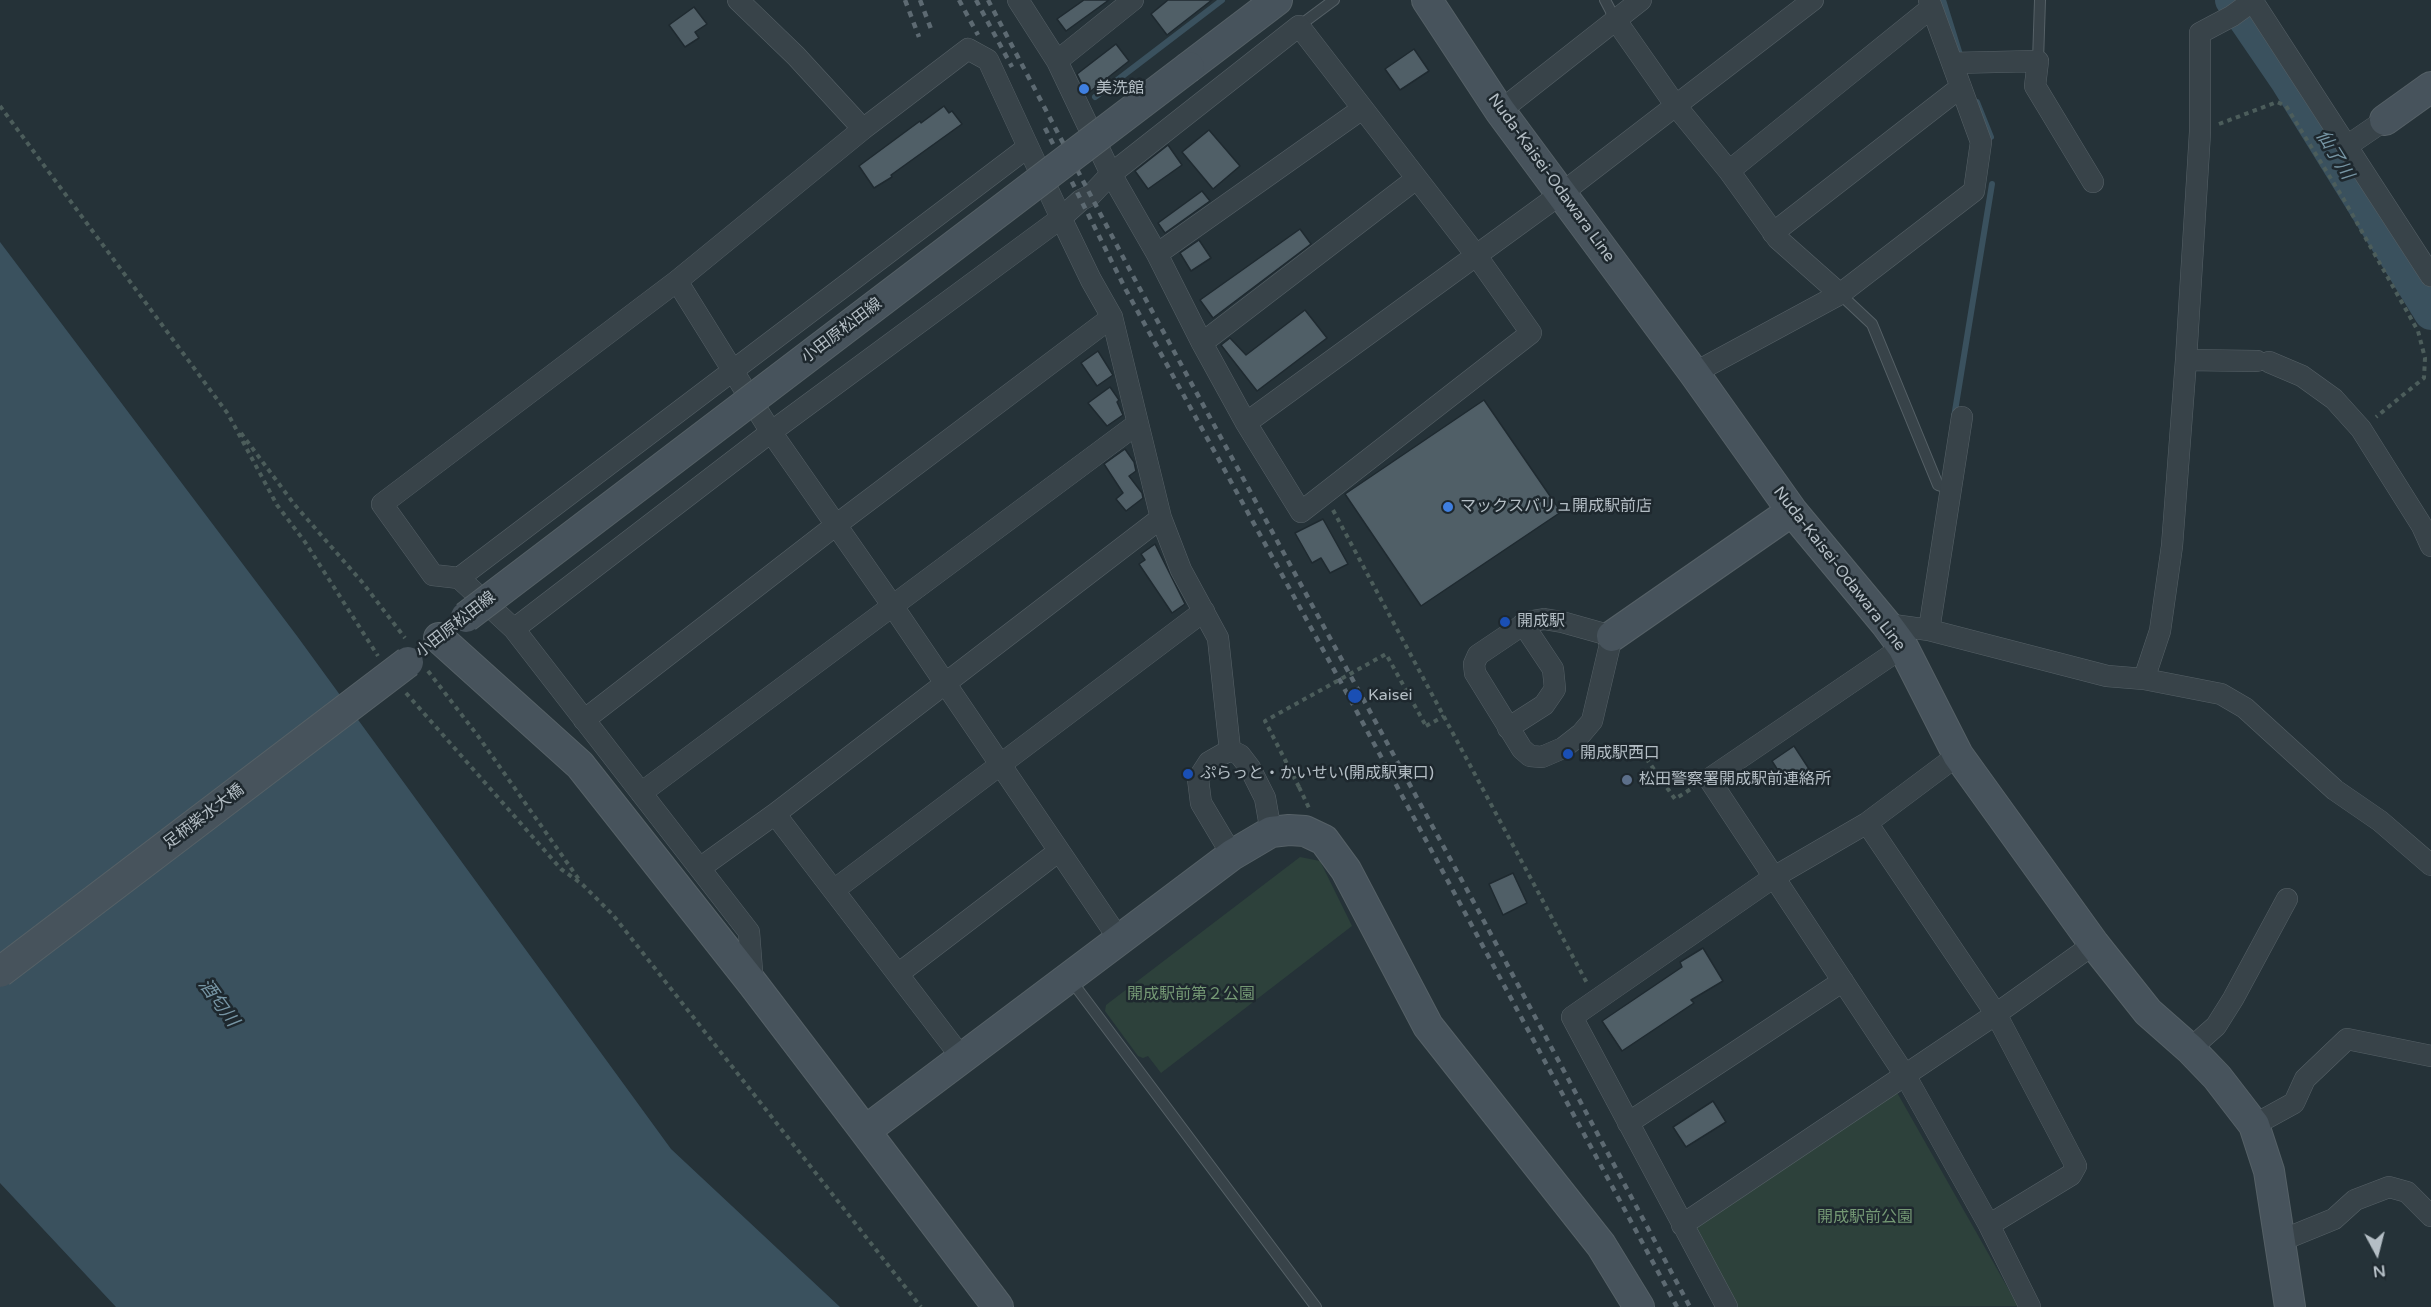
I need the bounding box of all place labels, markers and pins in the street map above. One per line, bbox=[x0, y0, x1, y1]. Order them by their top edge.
place label: 美洗館 bbox=[1096, 79, 1144, 99]
marker: 美洗館 bbox=[1077, 82, 1091, 96]
place label: マックスバリュ開成駅前店 bbox=[1460, 497, 1652, 517]
marker: マックスバリュ開成駅前店 bbox=[1441, 500, 1455, 514]
place label: 開成駅 bbox=[1517, 612, 1565, 632]
marker: 開成駅 bbox=[1498, 615, 1512, 629]
place label: Kaisei bbox=[1368, 686, 1412, 706]
marker: Kaisei bbox=[1346, 687, 1364, 705]
place label: 開成駅西口 bbox=[1580, 744, 1660, 764]
marker: 開成駅西口 bbox=[1561, 747, 1575, 761]
place label: ぷらっと・かいせい(開成駅東口) bbox=[1200, 764, 1434, 784]
marker: ぷらっと・かいせい(開成駅東口) bbox=[1181, 767, 1195, 781]
place label: 松田警察署開成駅前連絡所 bbox=[1639, 770, 1831, 790]
marker: 松田警察署開成駅前連絡所 bbox=[1620, 773, 1634, 787]

